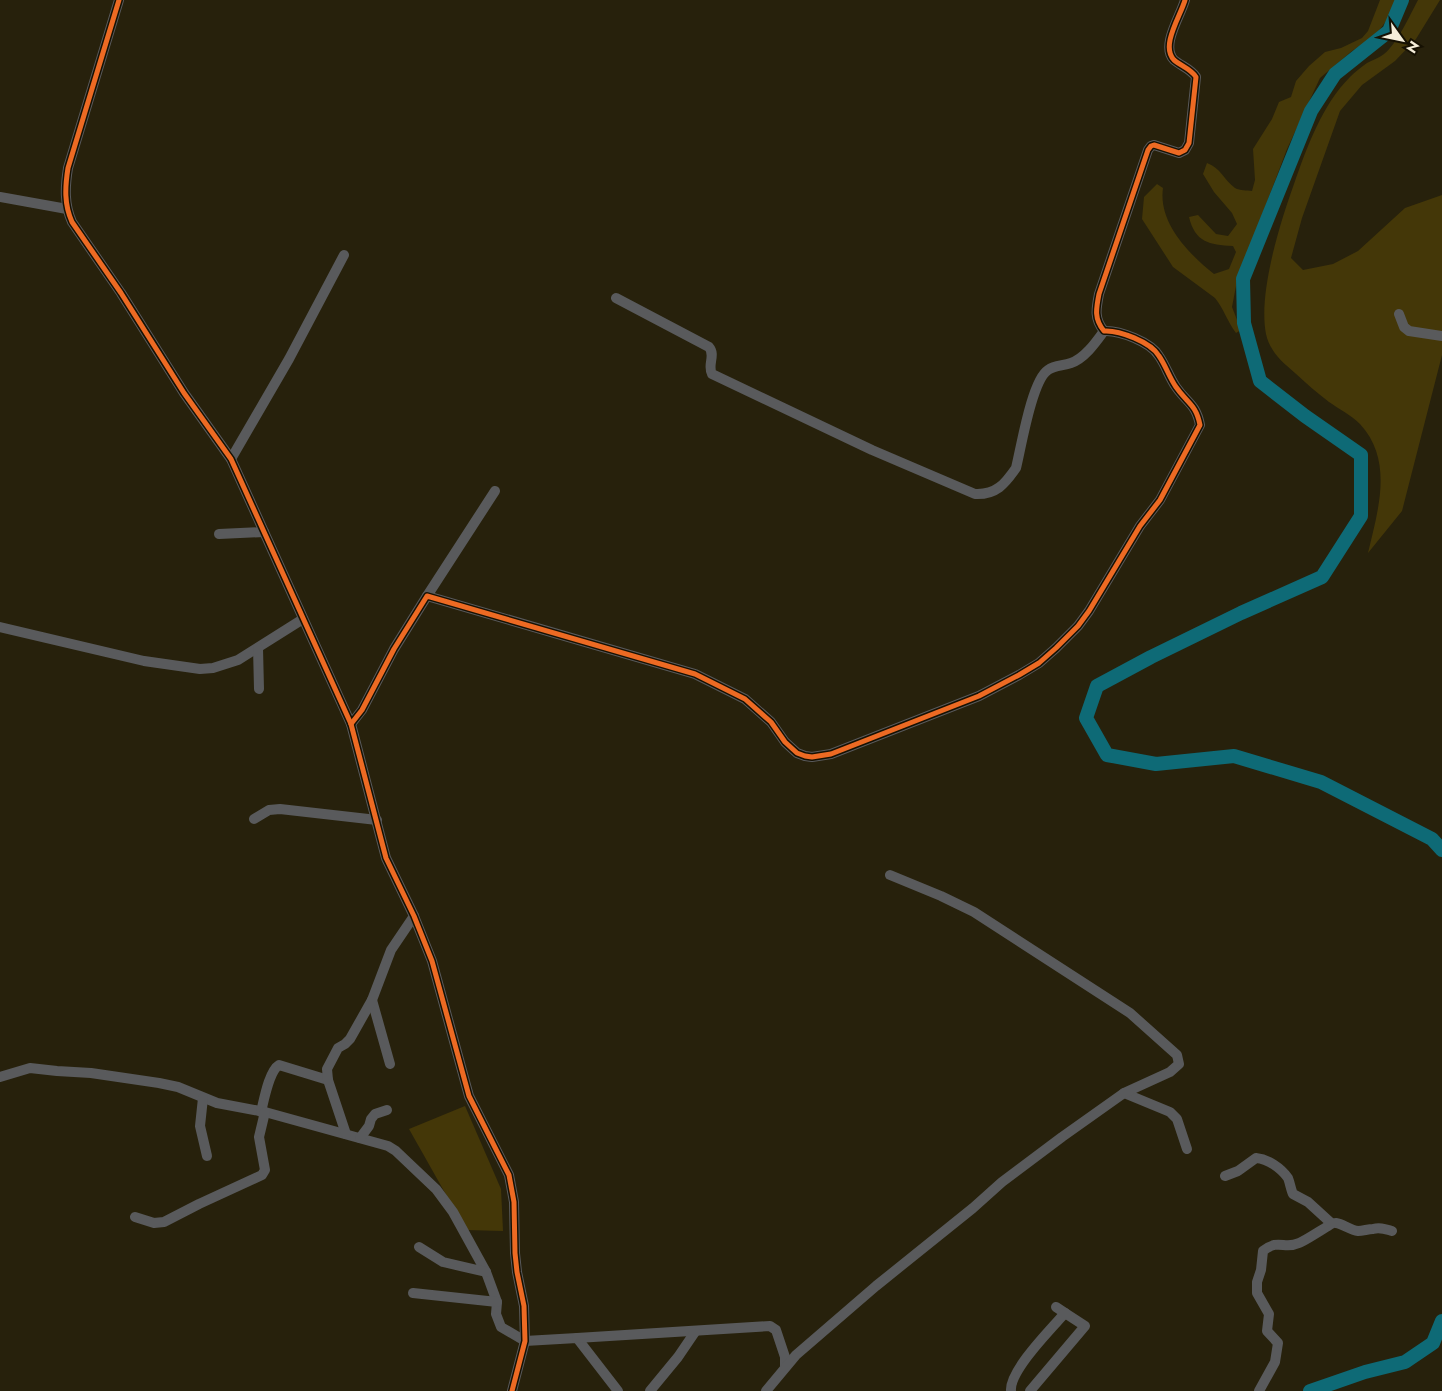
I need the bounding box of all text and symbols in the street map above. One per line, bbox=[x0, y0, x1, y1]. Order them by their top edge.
north arrow bbox=[1377, 15, 1427, 65]
text: N bbox=[1401, 37, 1424, 57]

